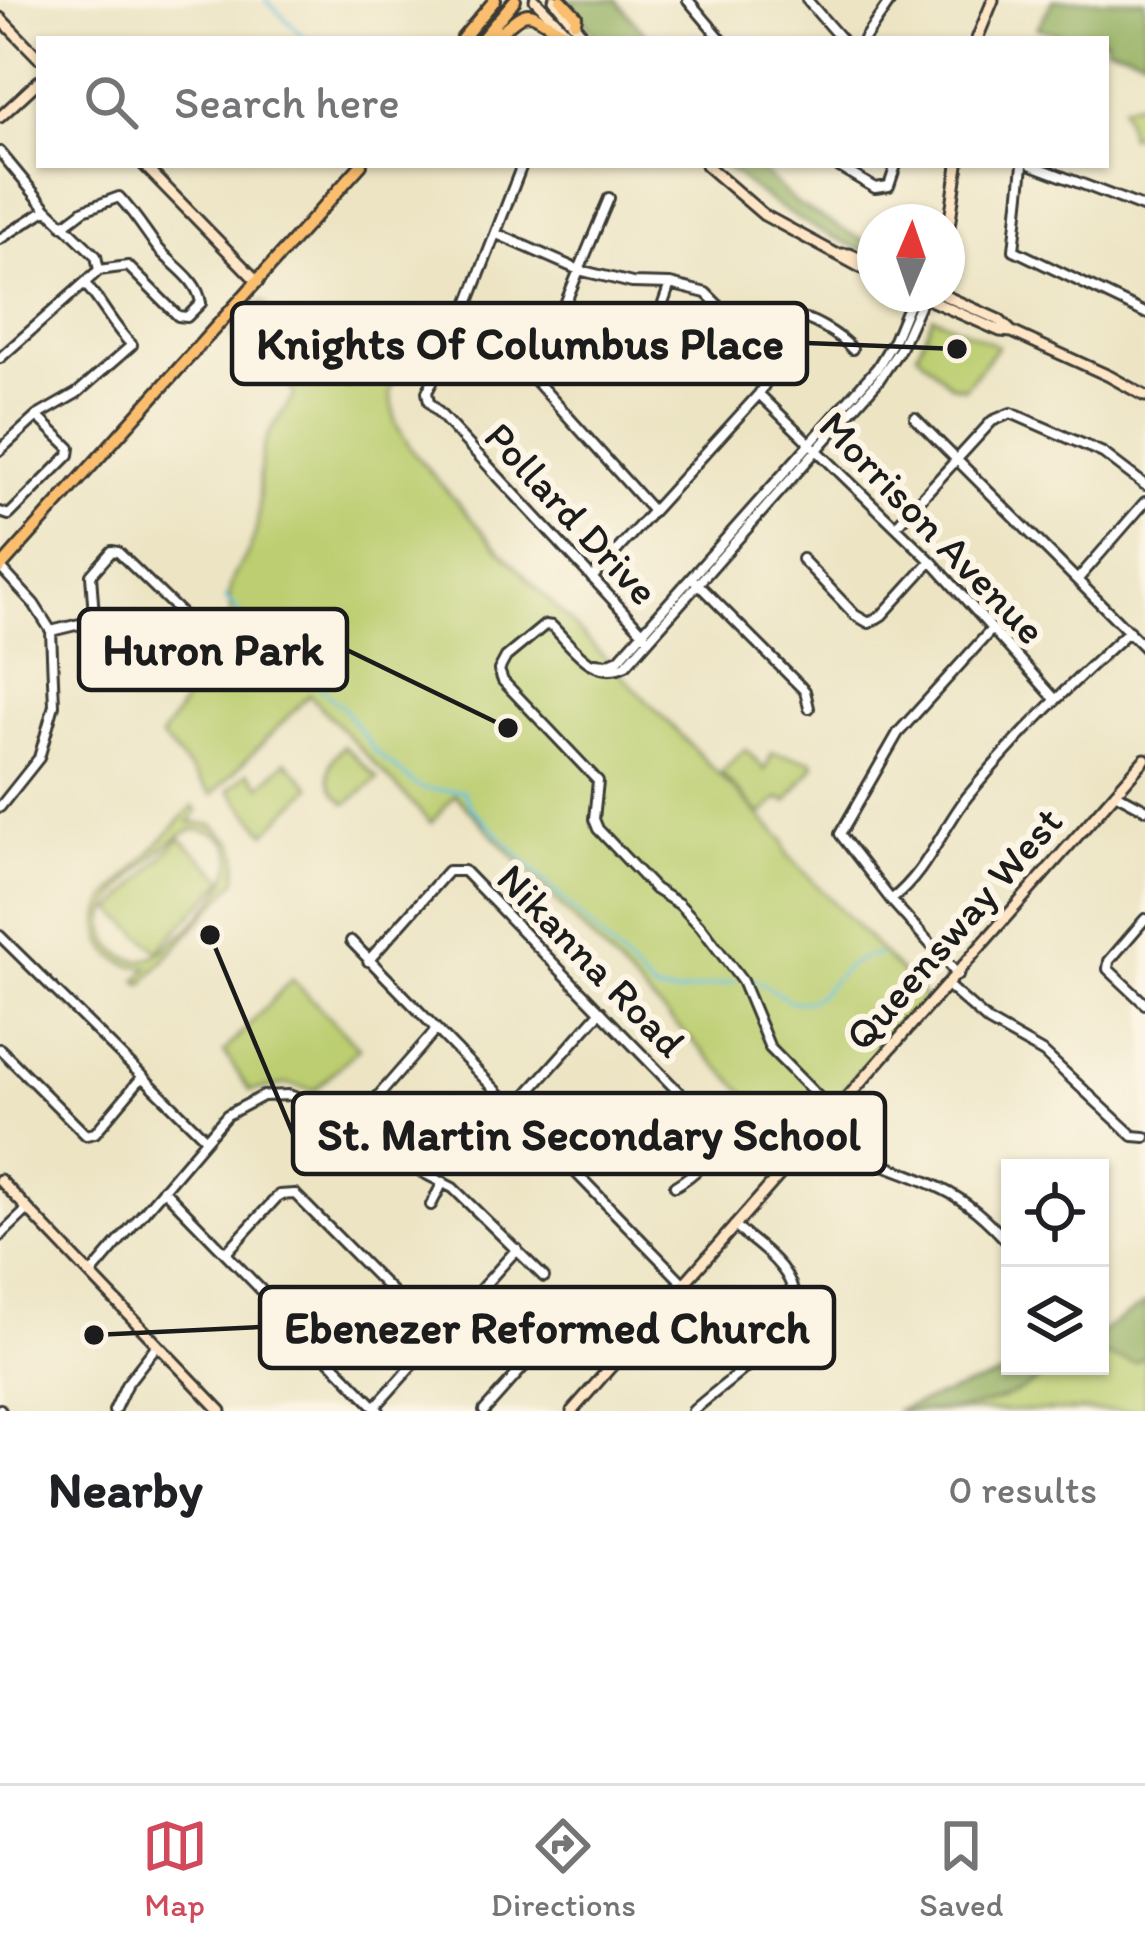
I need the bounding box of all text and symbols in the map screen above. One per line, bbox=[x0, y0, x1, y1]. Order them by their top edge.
search box bbox=[36, 36, 1109, 168]
icon: search bbox=[78, 69, 144, 135]
text: Search here bbox=[174, 75, 400, 129]
north arrow bbox=[857, 204, 965, 312]
callout: Knights Of Columbus Place bbox=[232, 303, 807, 384]
text: Knights Of Columbus Place bbox=[256, 316, 784, 370]
street label: Morrison Avenue bbox=[809, 400, 1057, 655]
street label: Pollard Drive bbox=[474, 411, 669, 615]
callout: Huron Park bbox=[79, 609, 347, 690]
text: Huron Park bbox=[102, 622, 324, 676]
street label: Queensway West bbox=[834, 796, 1073, 1060]
street label: Nikanna Road bbox=[487, 853, 697, 1068]
callout: St. Martin Secondary School bbox=[293, 1093, 885, 1174]
text: St. Martin Secondary School bbox=[317, 1107, 861, 1161]
map controls bbox=[1001, 1159, 1109, 1375]
button: locate bbox=[1001, 1159, 1109, 1267]
button: layers bbox=[1001, 1267, 1109, 1375]
callout: Ebenezer Reformed Church bbox=[260, 1287, 834, 1368]
text: Ebenezer Reformed Church bbox=[284, 1300, 811, 1354]
text: Nearby bbox=[48, 1459, 203, 1520]
text: 0 results bbox=[948, 1466, 1097, 1513]
tab: Map bbox=[142, 1813, 208, 1924]
tab: Directions bbox=[491, 1813, 636, 1924]
tab: Saved bbox=[919, 1813, 1003, 1924]

